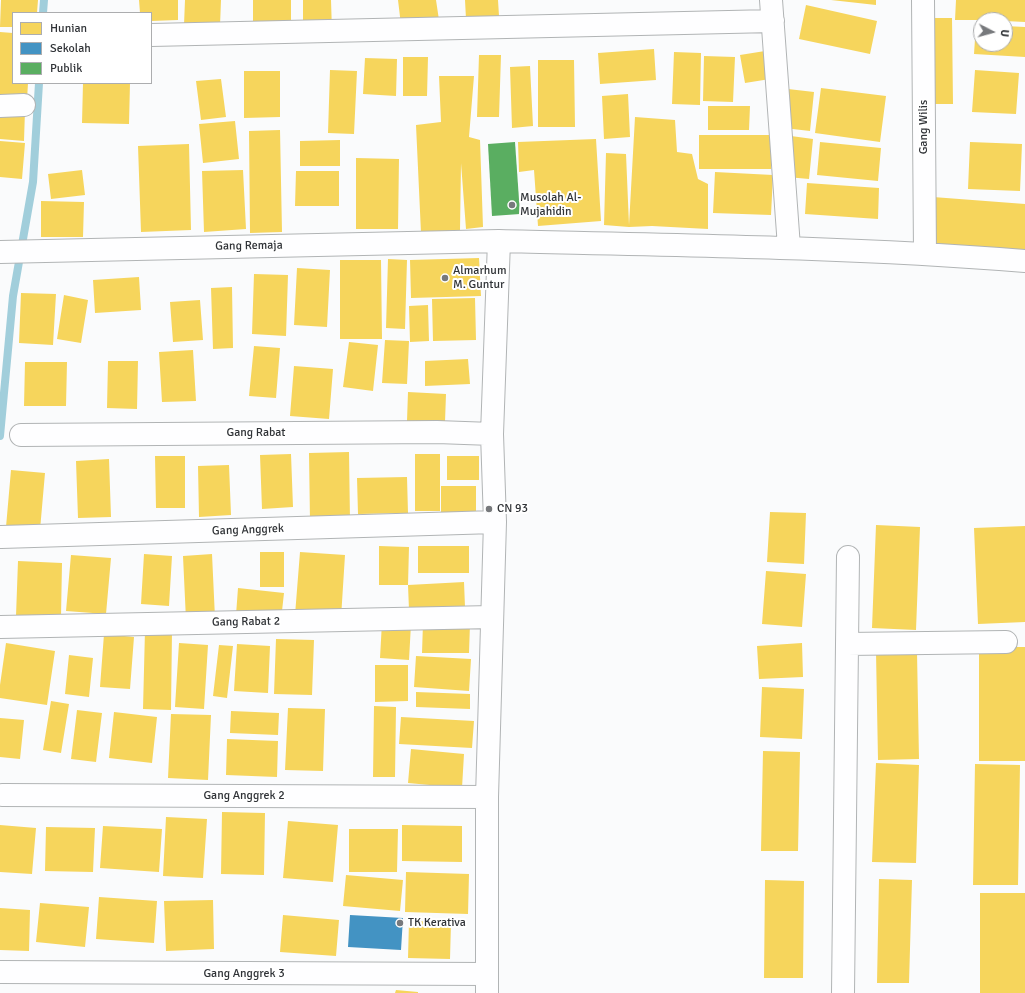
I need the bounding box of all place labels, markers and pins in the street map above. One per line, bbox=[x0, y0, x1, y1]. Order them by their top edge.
place label: Musolah Al- Mujahidin bbox=[520, 191, 581, 219]
marker: Musolah Al- Mujahidin bbox=[507, 200, 517, 210]
place label: Almarhum M. Guntur bbox=[453, 264, 506, 292]
marker: Almarhum M. Guntur bbox=[440, 273, 450, 283]
place label: CN 93 bbox=[497, 502, 528, 516]
marker: CN 93 bbox=[484, 504, 494, 514]
place label: TK Kerativa bbox=[408, 916, 466, 930]
marker: TK Kerativa bbox=[395, 918, 405, 928]

